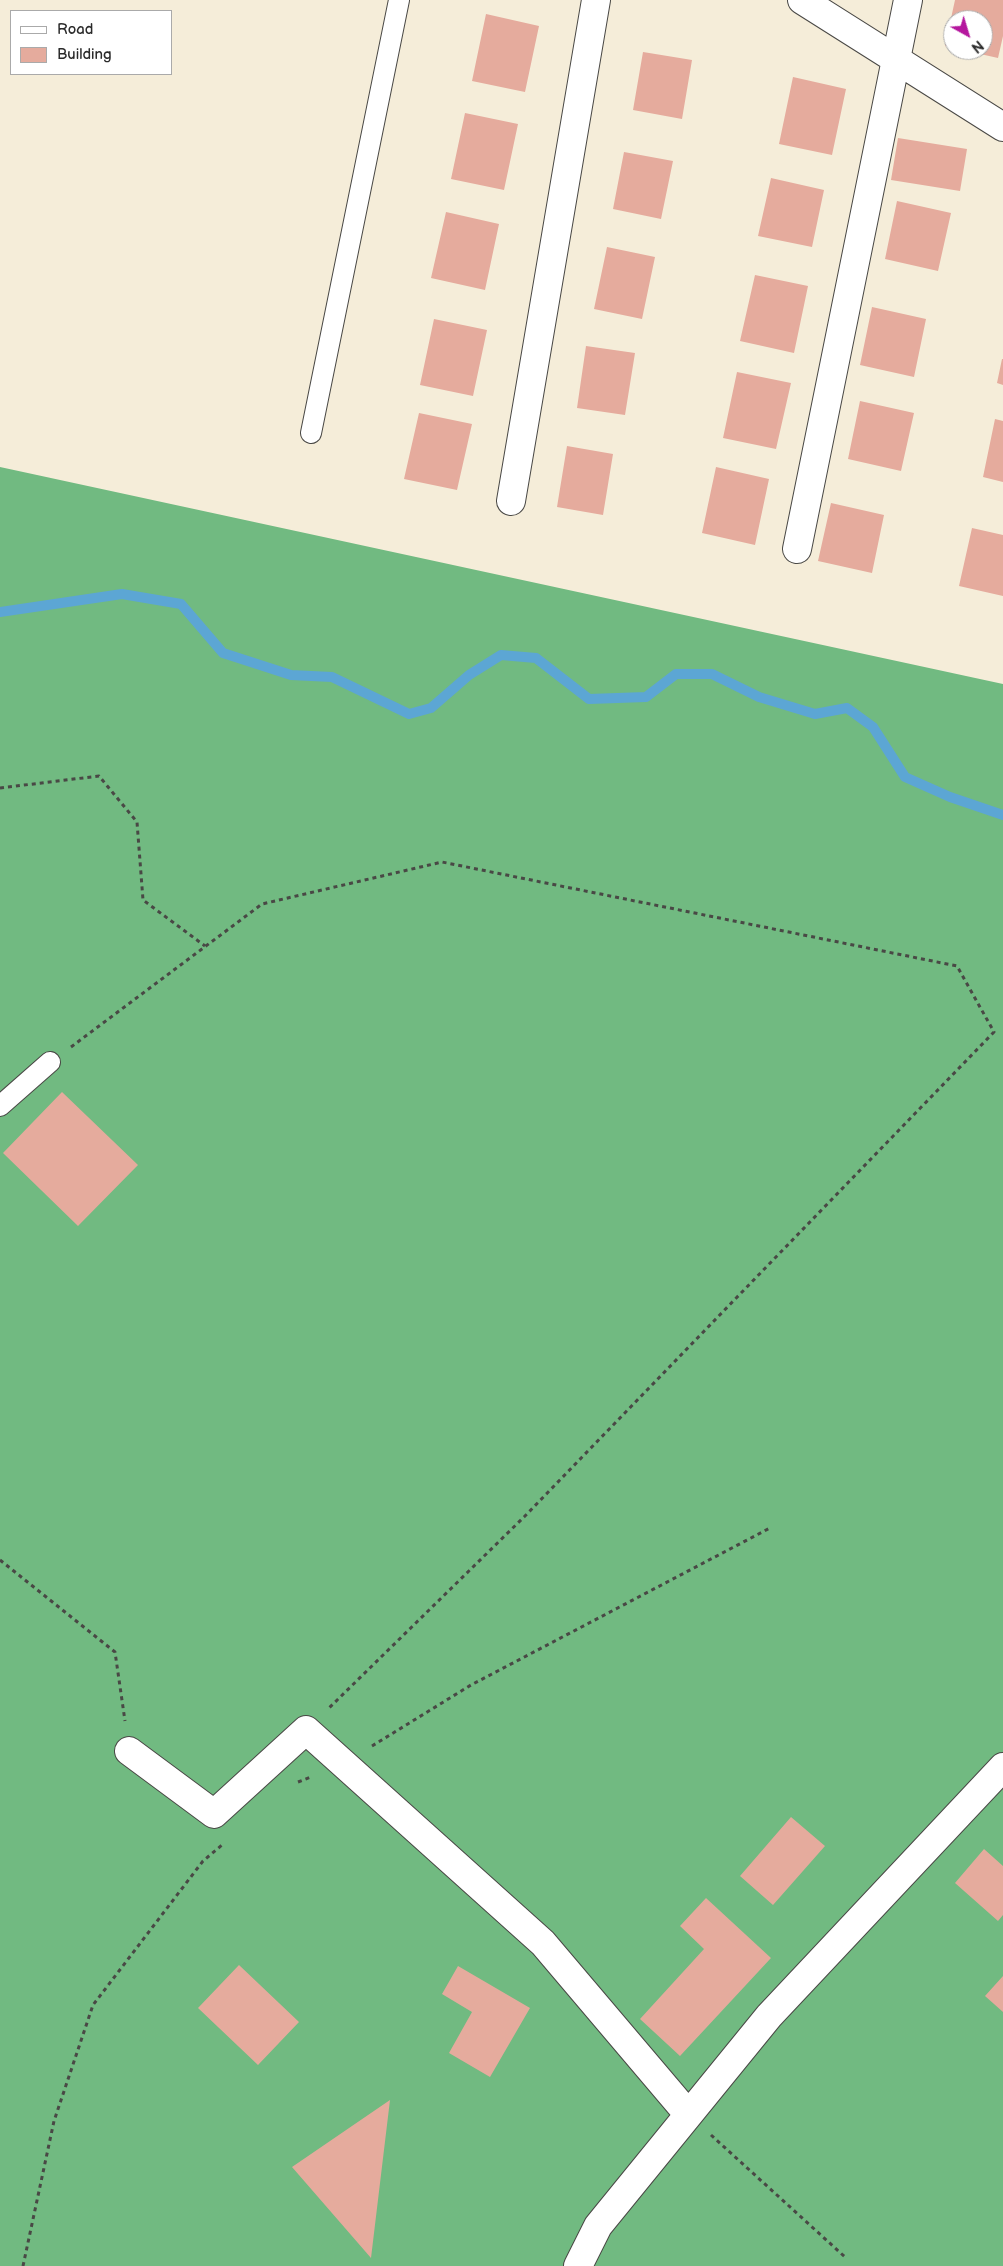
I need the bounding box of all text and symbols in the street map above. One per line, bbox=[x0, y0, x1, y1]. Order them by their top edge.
legend bbox=[10, 10, 172, 75]
north arrow bbox=[943, 10, 993, 60]
text: Road bbox=[57, 20, 93, 39]
text: N bbox=[968, 36, 987, 56]
text: Building bbox=[57, 45, 112, 64]

